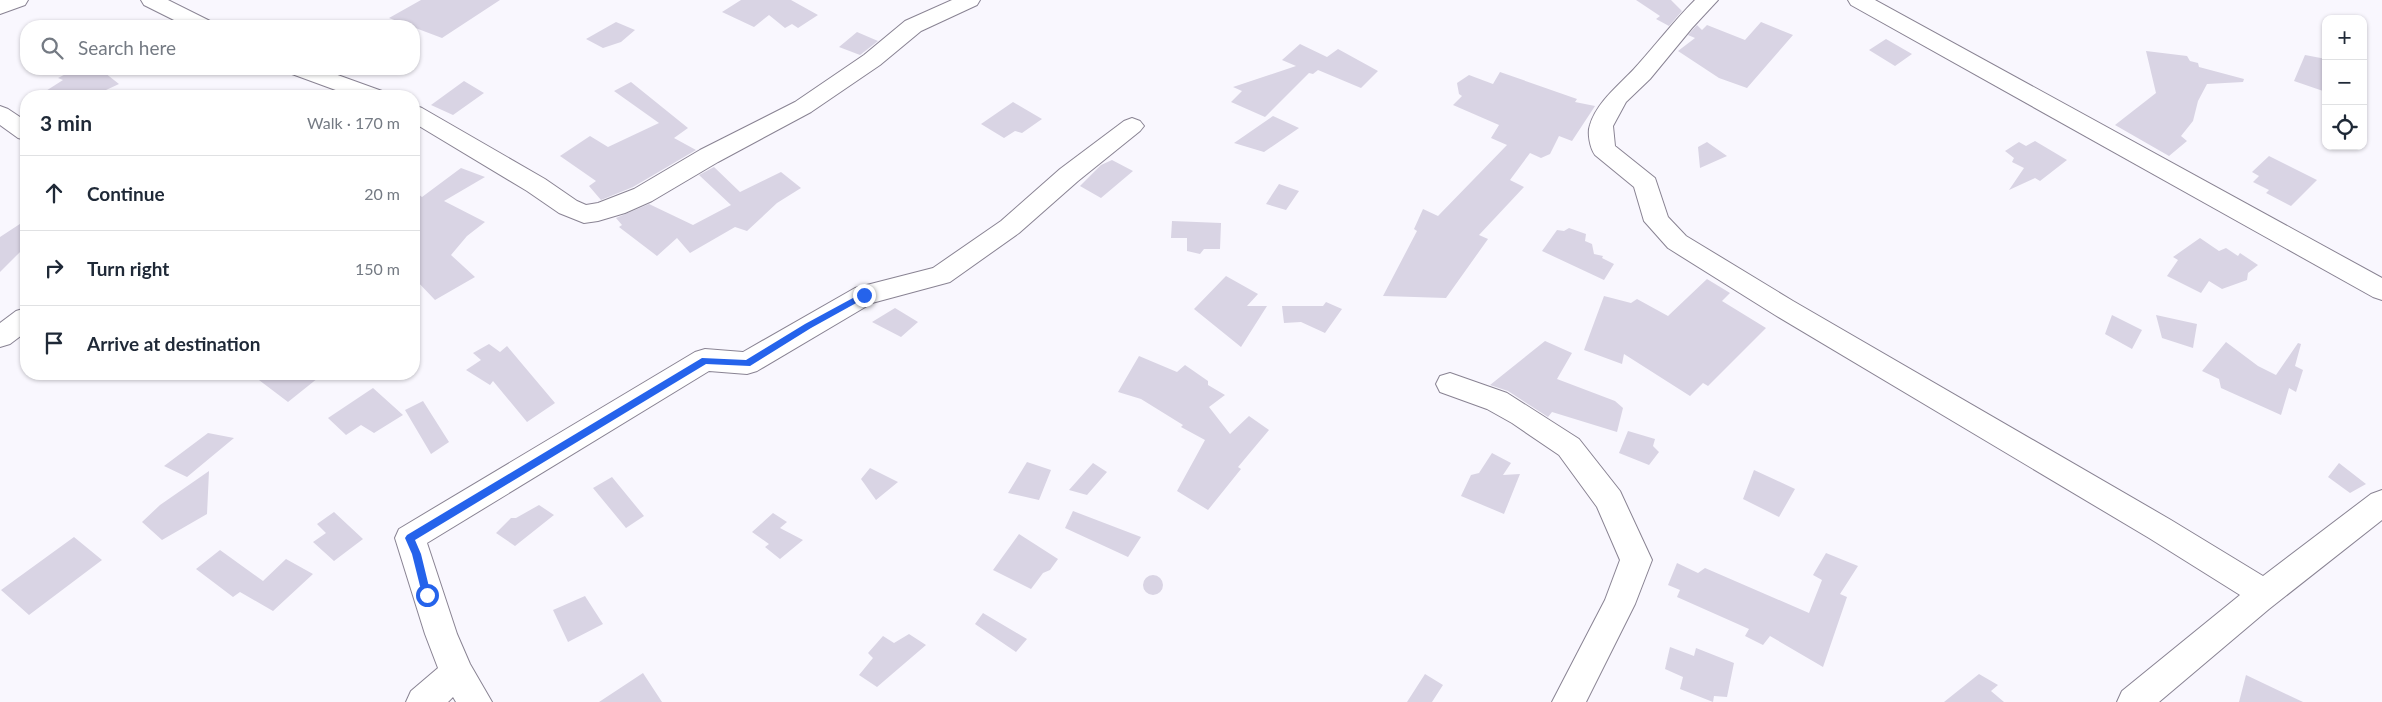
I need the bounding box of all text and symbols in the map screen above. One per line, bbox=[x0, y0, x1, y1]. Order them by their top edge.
map controls bbox=[2322, 15, 2367, 150]
button: + bbox=[2322, 15, 2367, 60]
search box bbox=[20, 20, 420, 75]
icon: search bbox=[38, 34, 66, 62]
text: Search here bbox=[78, 36, 176, 59]
button: − bbox=[2322, 60, 2367, 105]
button: locate bbox=[2322, 105, 2367, 150]
text: 3 min bbox=[40, 110, 92, 135]
text: Walk · 170 m bbox=[307, 113, 400, 132]
icon: ahead bbox=[40, 179, 68, 207]
text: Continue bbox=[87, 182, 165, 205]
text: 20 m bbox=[364, 184, 400, 203]
icon: right bbox=[40, 254, 68, 282]
text: Turn right bbox=[87, 257, 169, 280]
text: 150 m bbox=[355, 259, 400, 278]
route end bbox=[853, 284, 876, 307]
icon: arrive bbox=[40, 329, 68, 357]
text: Arrive at destination bbox=[87, 332, 260, 355]
route start bbox=[416, 584, 439, 607]

